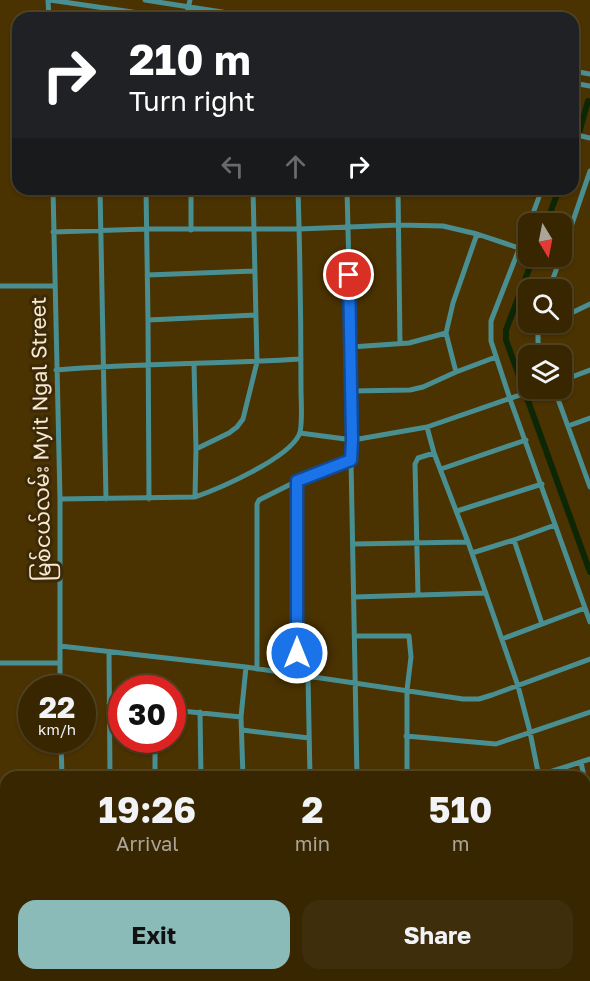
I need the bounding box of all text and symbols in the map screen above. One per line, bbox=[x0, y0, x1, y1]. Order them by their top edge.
text: 210 m bbox=[129, 34, 251, 84]
icon: right bbox=[30, 36, 108, 114]
text: Turn right bbox=[129, 85, 255, 117]
icon: left bbox=[216, 150, 249, 183]
icon: ahead bbox=[279, 150, 312, 183]
icon: right bbox=[342, 150, 375, 183]
north arrow bbox=[518, 213, 572, 267]
map controls bbox=[518, 213, 572, 399]
pin bbox=[323, 249, 374, 300]
icon: arrive bbox=[332, 258, 365, 291]
button: search bbox=[518, 279, 572, 333]
street label: မြစ်ငယ်လမ်း Myit Ngal Street bbox=[23, 296, 60, 582]
button: layers bbox=[518, 345, 572, 399]
position arrow bbox=[265, 621, 329, 685]
speed limit sign: 30 bbox=[108, 675, 186, 753]
text: 22 bbox=[39, 689, 75, 725]
text: km/h bbox=[38, 720, 76, 738]
text: 19:26 bbox=[98, 788, 196, 831]
text: 2 bbox=[301, 788, 323, 831]
text: 510 bbox=[429, 788, 492, 831]
text: Arrival bbox=[116, 831, 179, 855]
text: min bbox=[295, 831, 330, 855]
text: m bbox=[452, 831, 469, 855]
button: Exit bbox=[18, 900, 290, 969]
button: Share bbox=[302, 900, 573, 969]

